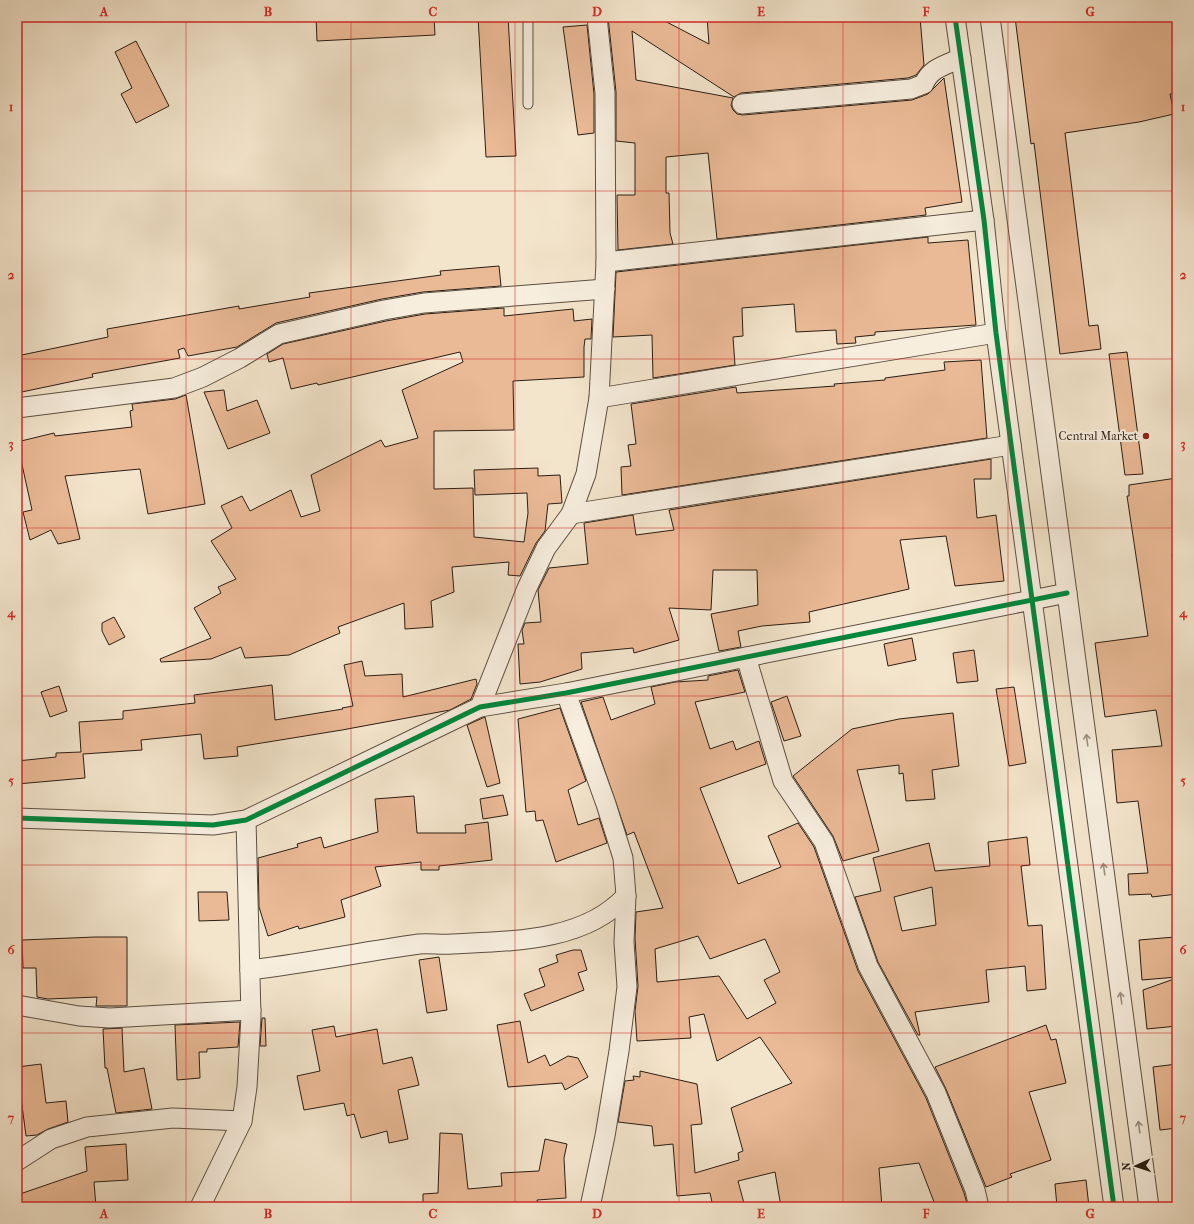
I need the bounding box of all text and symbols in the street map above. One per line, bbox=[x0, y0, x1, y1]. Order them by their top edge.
text: A bbox=[99, 4, 109, 19]
text: B bbox=[264, 4, 273, 19]
text: C bbox=[429, 4, 438, 19]
text: D bbox=[592, 4, 602, 19]
text: E bbox=[757, 4, 765, 19]
text: F bbox=[922, 4, 930, 19]
text: G bbox=[1085, 4, 1095, 19]
text: 1 bbox=[9, 99, 14, 114]
text: 1 bbox=[1181, 99, 1186, 114]
text: 2 bbox=[8, 267, 15, 282]
text: 2 bbox=[1180, 267, 1187, 282]
place label: Central Market bbox=[1059, 429, 1139, 443]
marker: Central Market bbox=[1141, 431, 1151, 441]
text: 3 bbox=[8, 436, 14, 452]
text: 3 bbox=[1180, 436, 1186, 452]
text: 4 bbox=[6, 605, 16, 621]
text: 4 bbox=[1178, 605, 1188, 621]
one-way arrow bbox=[1083, 734, 1091, 747]
text: 5 bbox=[8, 773, 14, 788]
text: 5 bbox=[1180, 773, 1186, 788]
one-way arrow bbox=[1100, 863, 1108, 876]
text: 6 bbox=[7, 942, 15, 957]
text: 6 bbox=[1179, 942, 1187, 957]
one-way arrow bbox=[1117, 992, 1125, 1005]
text: 7 bbox=[7, 1110, 15, 1125]
text: 7 bbox=[1179, 1110, 1187, 1125]
one-way arrow bbox=[1135, 1121, 1143, 1134]
north arrow bbox=[1116, 1146, 1156, 1186]
text: N bbox=[1120, 1161, 1133, 1171]
text: A bbox=[99, 1206, 109, 1221]
text: B bbox=[264, 1206, 273, 1221]
text: C bbox=[429, 1206, 438, 1221]
text: D bbox=[592, 1206, 602, 1221]
text: E bbox=[757, 1206, 765, 1221]
text: F bbox=[922, 1206, 930, 1221]
text: G bbox=[1085, 1206, 1095, 1221]

